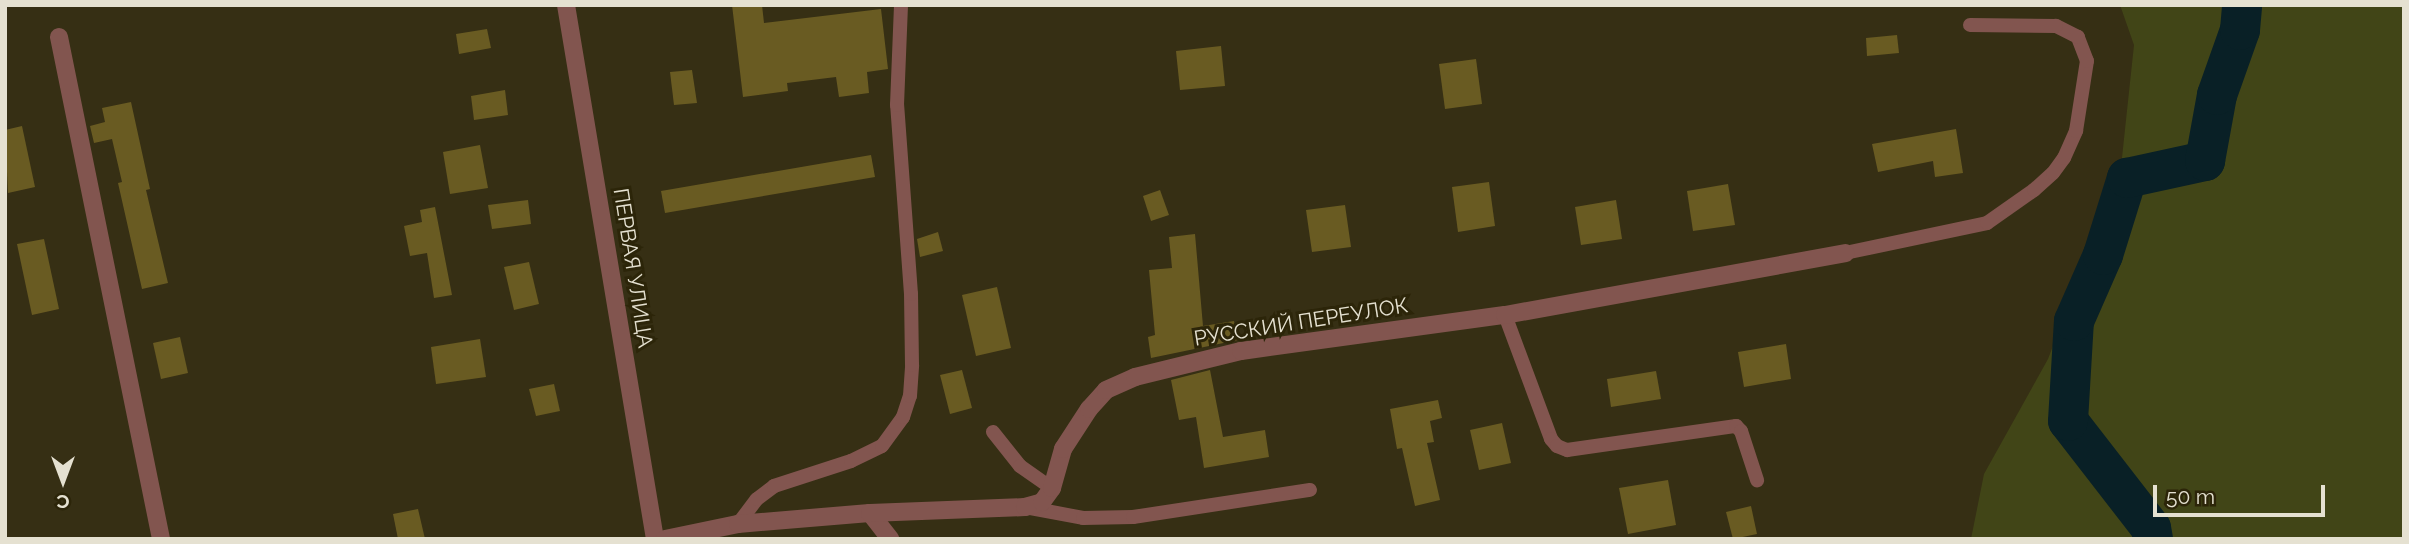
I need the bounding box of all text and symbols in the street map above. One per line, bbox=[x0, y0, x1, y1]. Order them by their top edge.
street label: ПЕРВАЯ УЛИЦА bbox=[608, 186, 658, 350]
street label: РУССКИЙ ПЕРЕУЛОК bbox=[1192, 293, 1410, 351]
north arrow bbox=[28, 446, 98, 516]
scale bar bbox=[2157, 470, 2328, 514]
text: 50 m bbox=[2166, 484, 2215, 509]
text: С bbox=[56, 491, 70, 513]

